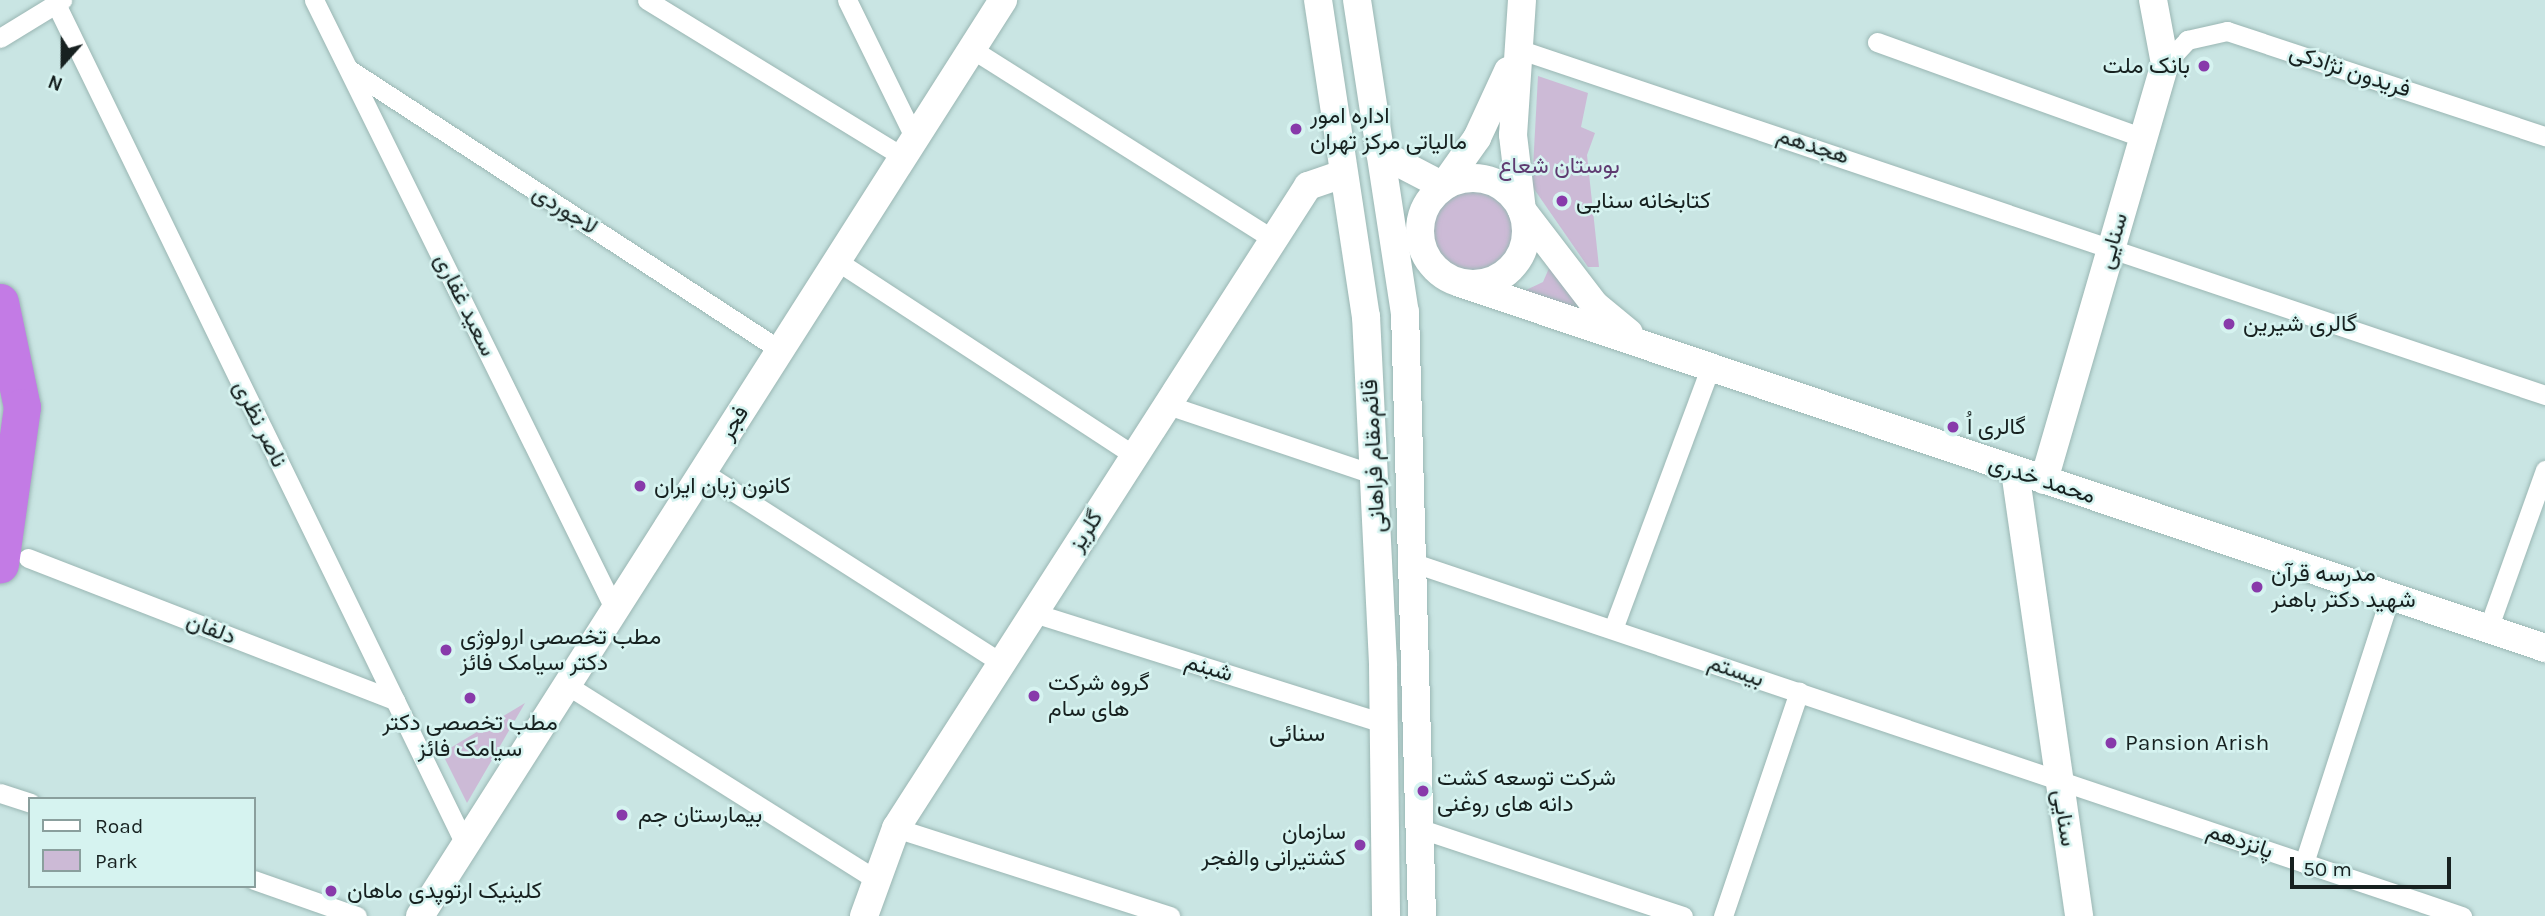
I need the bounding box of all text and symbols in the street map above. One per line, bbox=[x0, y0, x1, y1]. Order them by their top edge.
north arrow bbox=[28, 28, 98, 98]
street label: فریدون نژادکی bbox=[2286, 38, 2414, 104]
place label: بانک ملت bbox=[2103, 52, 2190, 80]
marker: بانک ملت bbox=[2196, 58, 2212, 74]
text: N bbox=[45, 70, 66, 95]
place label: اداره امور مالیاتی مرکز تهران bbox=[1310, 102, 1467, 156]
marker: اداره امور مالیاتی مرکز تهران bbox=[1288, 121, 1304, 137]
street label: هجدهم bbox=[1773, 121, 1853, 171]
park label: بوستان شعاع bbox=[1498, 152, 1620, 180]
street label: لاجوردی bbox=[527, 179, 603, 241]
place label: كتابخانه سنایی bbox=[1576, 187, 1711, 215]
marker: كتابخانه سنایی bbox=[1554, 193, 1570, 209]
street label: سنایی bbox=[2092, 210, 2134, 272]
street label: سعید غفاری bbox=[428, 249, 502, 361]
place label: گالری شیرین bbox=[2243, 310, 2357, 338]
marker: گالری شیرین bbox=[2221, 316, 2237, 332]
street label: ناصر نظری bbox=[227, 376, 293, 472]
street label: قائم‌مقام فراهانی bbox=[1356, 379, 1392, 533]
street label: فجر bbox=[713, 401, 755, 445]
place label: گالری اُ bbox=[1967, 413, 2026, 441]
marker: گالری اُ bbox=[1945, 419, 1961, 435]
street label: محمد خدری bbox=[1985, 450, 2099, 510]
place label: کانون زبان ایران bbox=[654, 472, 791, 500]
marker: کانون زبان ایران bbox=[632, 478, 648, 494]
street label: گلریز bbox=[1063, 505, 1109, 557]
place label: مدرسه قرآن شهید دکتر باهنر bbox=[2271, 560, 2416, 614]
marker: مدرسه قرآن شهید دکتر باهنر bbox=[2249, 579, 2265, 595]
street label: دلفان bbox=[182, 607, 240, 651]
place label: مطب تخصصی ارولوژی دکتر سیامک فائز bbox=[460, 623, 661, 677]
marker: مطب تخصصی ارولوژی دکتر سیامک فائز bbox=[438, 642, 454, 658]
street label: شبنم bbox=[1182, 648, 1236, 688]
street label: بیستم bbox=[1704, 649, 1768, 693]
place label: گروه شرکت های سام bbox=[1048, 669, 1150, 723]
marker: گروه شرکت های سام bbox=[1026, 688, 1042, 704]
marker: مطب تخصصی دکتر سیامک فائز bbox=[462, 690, 478, 706]
place label: مطب تخصصی دکتر سیامک فائز bbox=[382, 709, 558, 763]
district label: سنائی bbox=[1269, 720, 1325, 748]
place label: Pansion Arish bbox=[2125, 729, 2269, 757]
marker: Pansion Arish bbox=[2103, 735, 2119, 751]
place label: شرکت توسعه کشت دانه های روغنی bbox=[1437, 764, 1616, 818]
marker: شرکت توسعه کشت دانه های روغنی bbox=[1415, 783, 1431, 799]
street label: سنایی bbox=[2046, 788, 2082, 848]
legend bbox=[28, 797, 256, 888]
place label: بیمارستان جم bbox=[638, 801, 762, 829]
marker: بیمارستان جم bbox=[612, 805, 632, 825]
text: Road bbox=[95, 814, 143, 838]
street label: پانزدهم bbox=[2203, 817, 2277, 865]
place label: سازمان کشتیرانی والفجر bbox=[1201, 818, 1346, 872]
marker: سازمان کشتیرانی والفجر bbox=[1352, 837, 1368, 853]
scale bar bbox=[2293, 842, 2454, 886]
text: Park bbox=[95, 849, 138, 873]
text: 50 m bbox=[2303, 857, 2352, 881]
place label: کلینیک ارتوپدی ماهان bbox=[347, 877, 542, 905]
marker: کلینیک ارتوپدی ماهان bbox=[321, 881, 341, 901]

